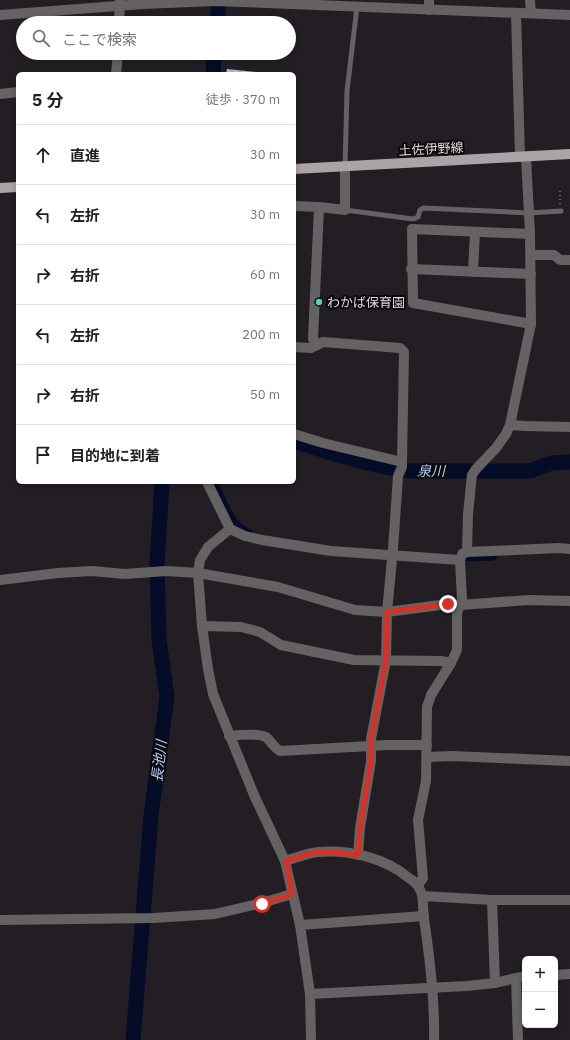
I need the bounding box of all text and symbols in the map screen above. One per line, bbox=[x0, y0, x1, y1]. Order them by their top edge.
search box bbox=[16, 16, 296, 60]
icon: search bbox=[30, 27, 52, 49]
text: ここで検索 bbox=[62, 30, 137, 49]
text: 5 分 bbox=[32, 89, 63, 111]
text: 徒歩 · 370 m bbox=[206, 91, 280, 108]
street label: 土佐伊野線 bbox=[398, 139, 464, 159]
icon: ahead bbox=[32, 144, 54, 166]
text: 直進 bbox=[70, 146, 100, 165]
text: 30 m bbox=[250, 146, 280, 163]
icon: left bbox=[32, 204, 54, 226]
text: 左折 bbox=[70, 206, 100, 225]
text: 30 m bbox=[250, 206, 280, 223]
icon: right bbox=[32, 264, 54, 286]
text: 右折 bbox=[70, 266, 100, 285]
text: 60 m bbox=[250, 266, 280, 283]
place label: わかば保育園 bbox=[327, 294, 405, 311]
marker: わかば保育園 bbox=[314, 297, 324, 307]
icon: left bbox=[32, 324, 54, 346]
text: 左折 bbox=[70, 326, 100, 345]
text: 200 m bbox=[242, 326, 280, 343]
icon: right bbox=[32, 384, 54, 406]
text: 右折 bbox=[70, 386, 100, 405]
text: 50 m bbox=[250, 386, 280, 403]
icon: arrive bbox=[32, 444, 54, 466]
text: 目的地に到着 bbox=[70, 446, 160, 465]
water label: 泉川 bbox=[417, 462, 447, 480]
route end bbox=[439, 595, 457, 613]
water label: 長池川 bbox=[148, 737, 171, 783]
route start bbox=[253, 895, 271, 913]
map controls bbox=[522, 956, 558, 1028]
button: + bbox=[522, 956, 558, 992]
button: − bbox=[522, 992, 558, 1028]

